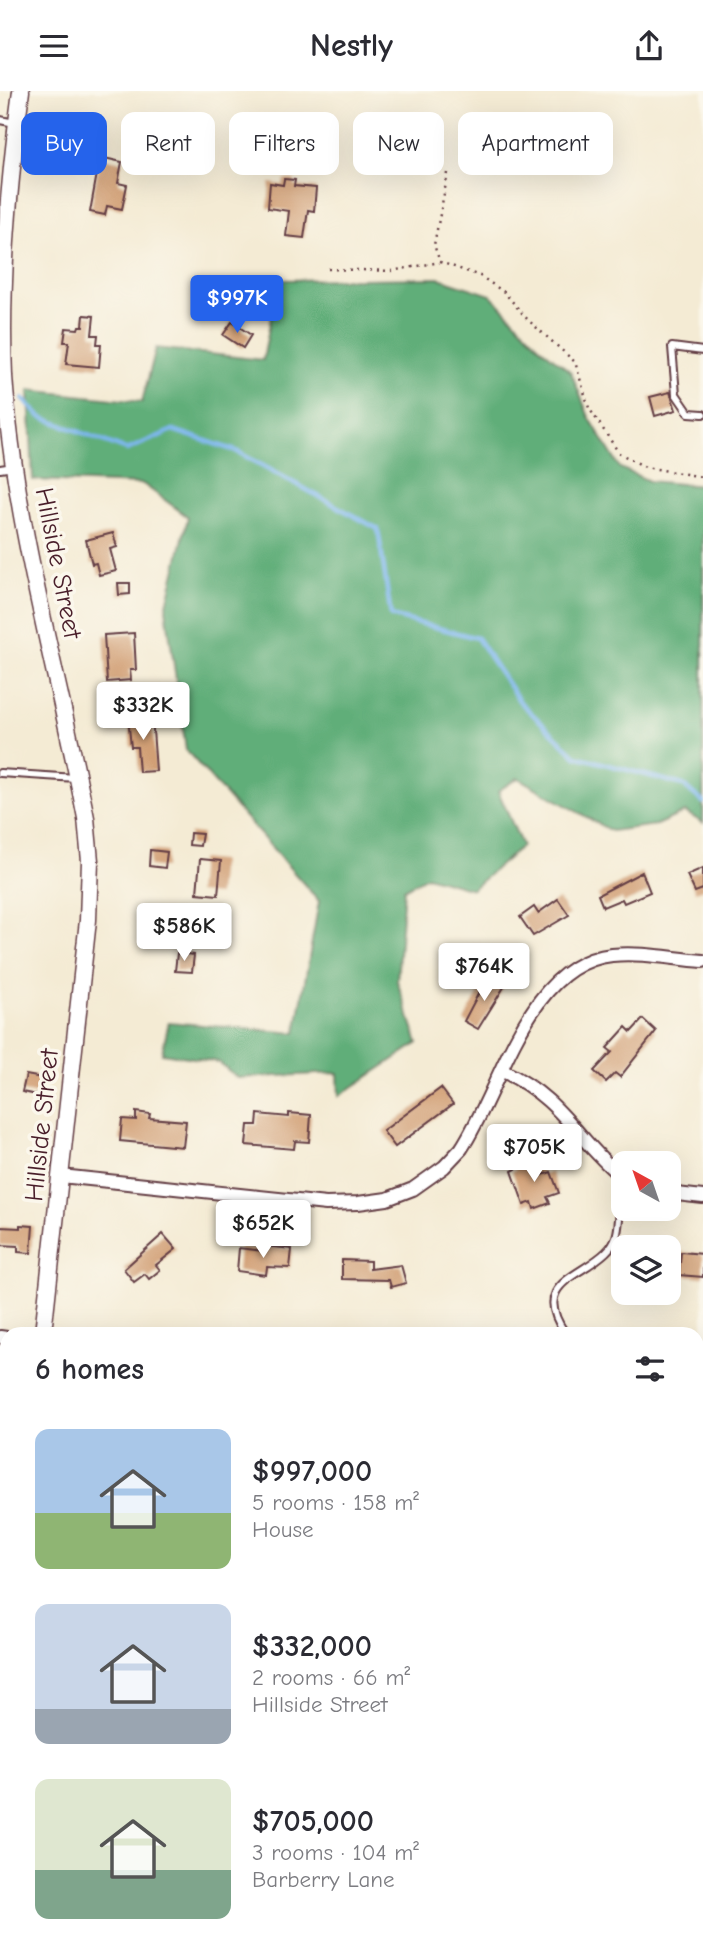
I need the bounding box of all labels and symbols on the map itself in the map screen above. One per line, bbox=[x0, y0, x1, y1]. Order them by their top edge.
pin: $997K bbox=[188, 275, 286, 335]
street label: Hillside Street bbox=[29, 485, 88, 643]
pin: $332K bbox=[94, 683, 192, 742]
pin: $586K bbox=[135, 903, 233, 963]
pin: $764K bbox=[435, 943, 533, 1003]
street label: Hillside Street bbox=[19, 1046, 65, 1203]
pin: $705K bbox=[485, 1125, 583, 1184]
north arrow bbox=[611, 1151, 681, 1221]
pin: $652K bbox=[214, 1201, 312, 1260]

